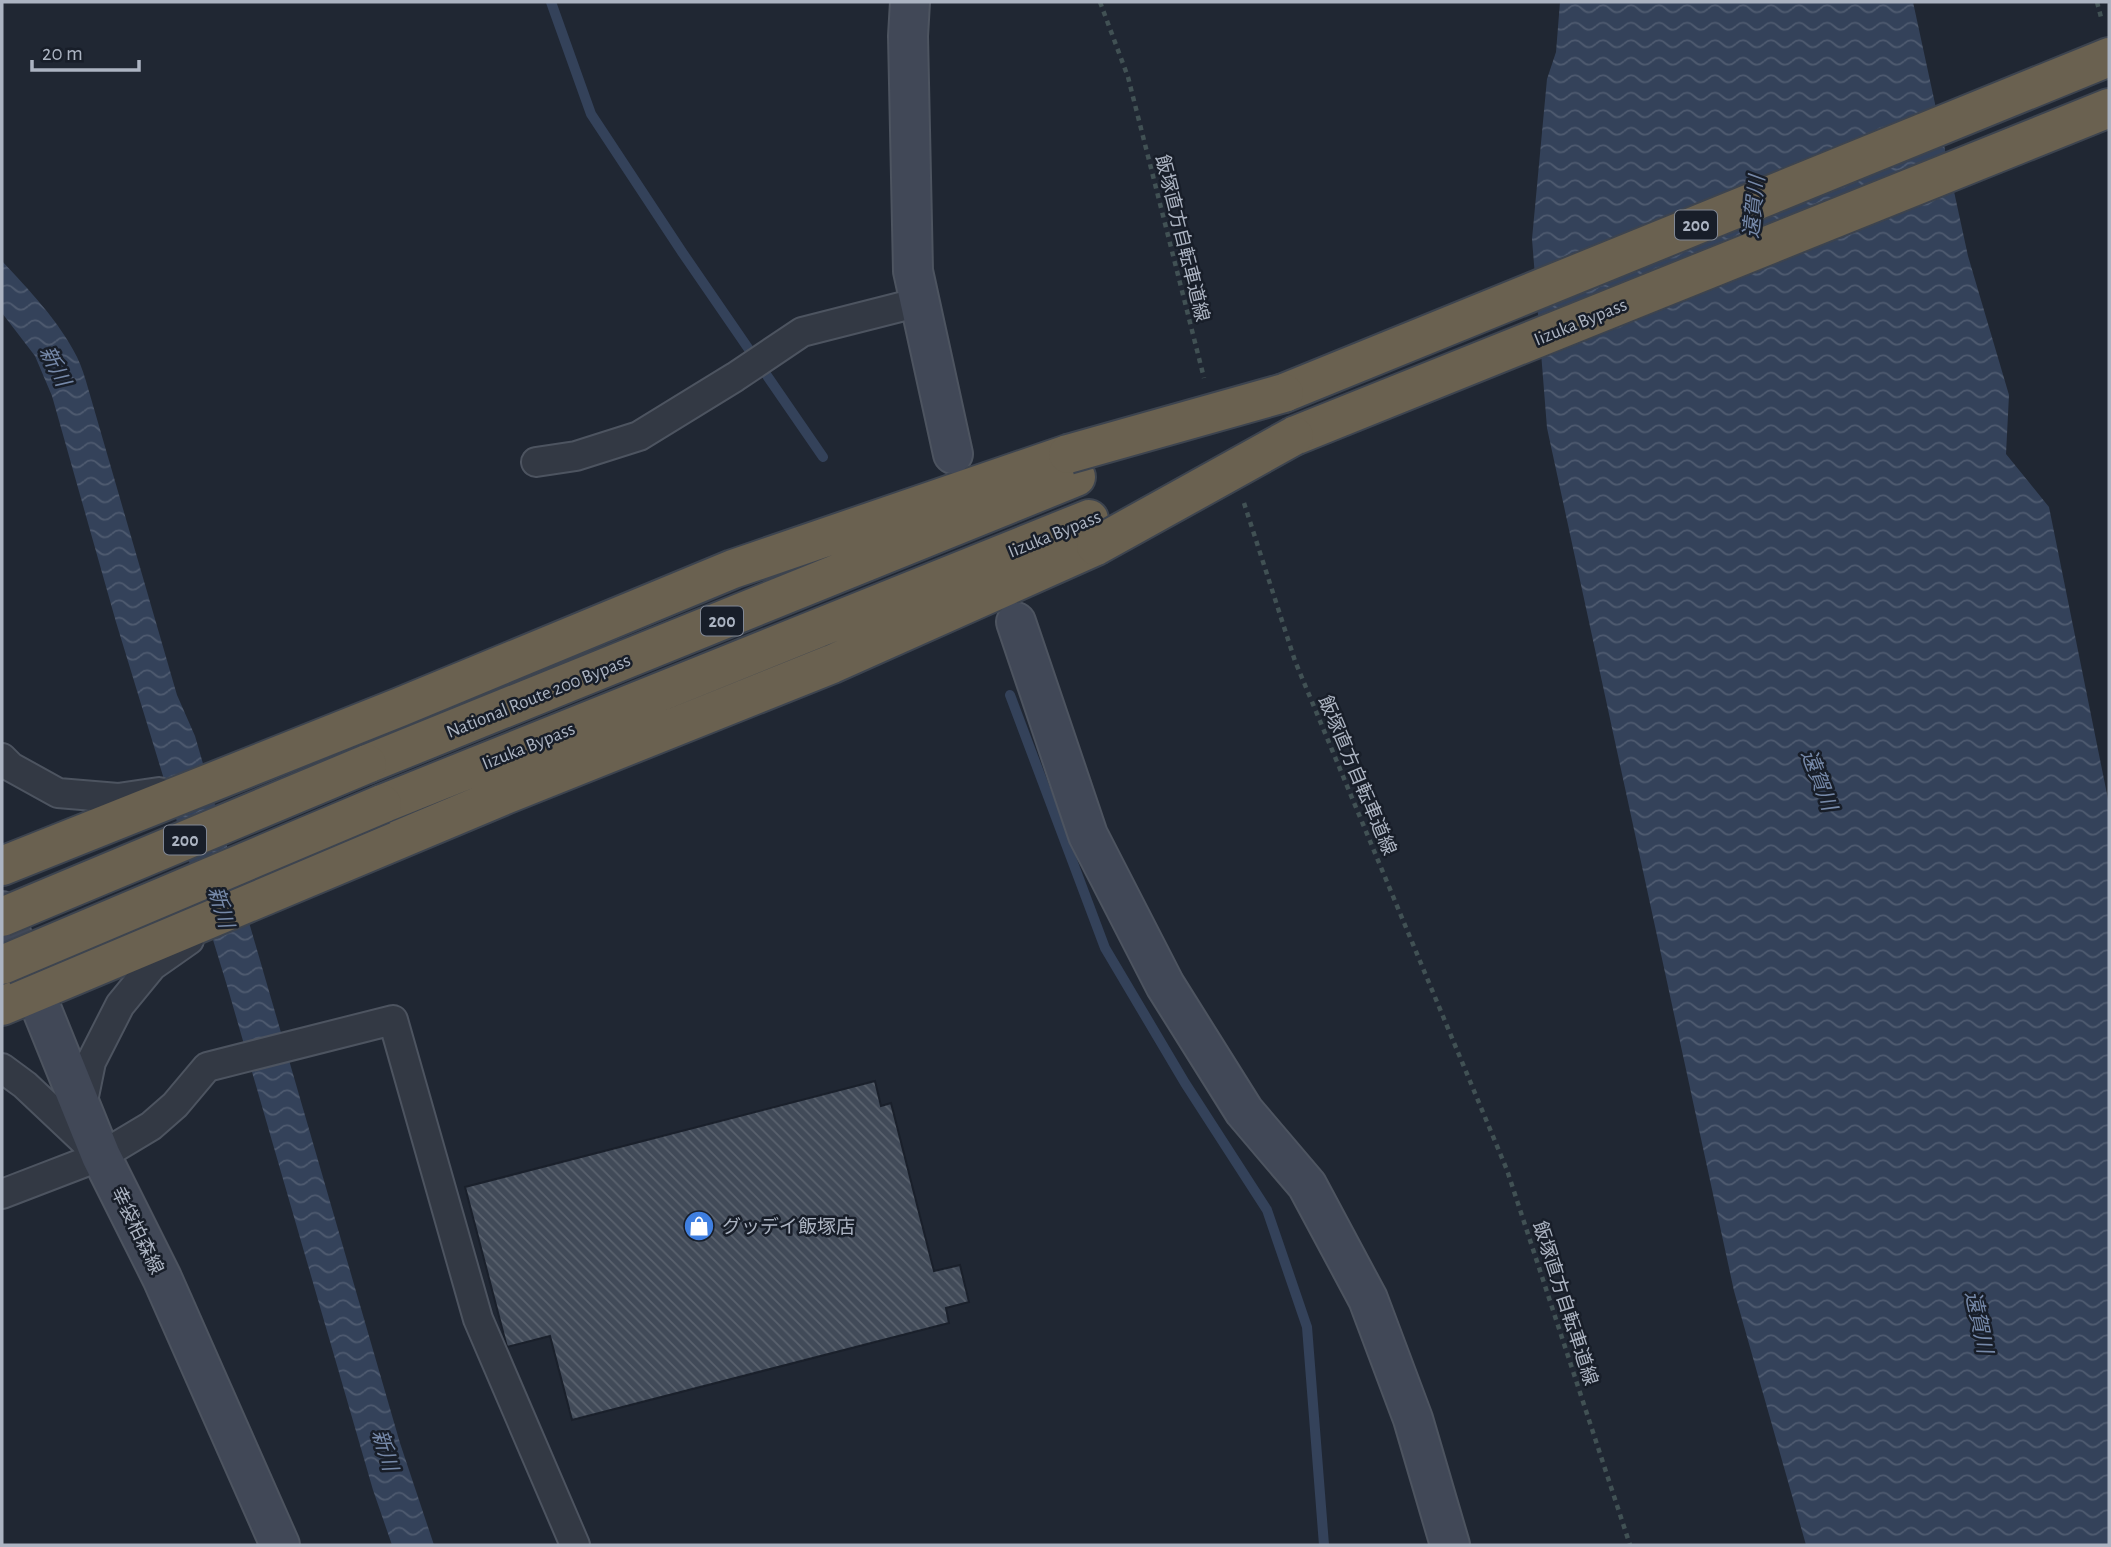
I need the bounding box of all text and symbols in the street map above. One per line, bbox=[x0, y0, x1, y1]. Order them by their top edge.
scale bar bbox=[32, 28, 138, 72]
text: 20 m bbox=[42, 43, 83, 64]
street label: 飯塚直方自転車道線 bbox=[1152, 153, 1213, 324]
water label: 遠賀川 bbox=[1740, 173, 1768, 239]
road number: 200 bbox=[1675, 210, 1717, 240]
street label: Iizuka Bypass bbox=[1531, 295, 1630, 350]
water label: 新川 bbox=[36, 342, 75, 391]
street label: Iizuka Bypass bbox=[1005, 507, 1104, 562]
road number: 200 bbox=[701, 606, 743, 636]
street label: National Route 200 Bypass bbox=[444, 651, 633, 742]
street label: 飯塚直方自転車道線 bbox=[1314, 692, 1401, 858]
street label: Iizuka Bypass bbox=[479, 719, 578, 774]
water label: 遠賀川 bbox=[1797, 747, 1841, 815]
road number: 200 bbox=[164, 826, 206, 854]
water label: 新川 bbox=[204, 884, 238, 932]
street label: 幸袋柏森線 bbox=[107, 1183, 168, 1278]
shop icon: グッデイ飯塚店 bbox=[682, 1209, 716, 1243]
place label: グッデイ飯塚店 bbox=[722, 1216, 855, 1237]
street label: 飯塚直方自転車道線 bbox=[1529, 1219, 1602, 1388]
water label: 遠賀川 bbox=[1962, 1289, 1997, 1357]
water label: 新川 bbox=[368, 1427, 402, 1475]

